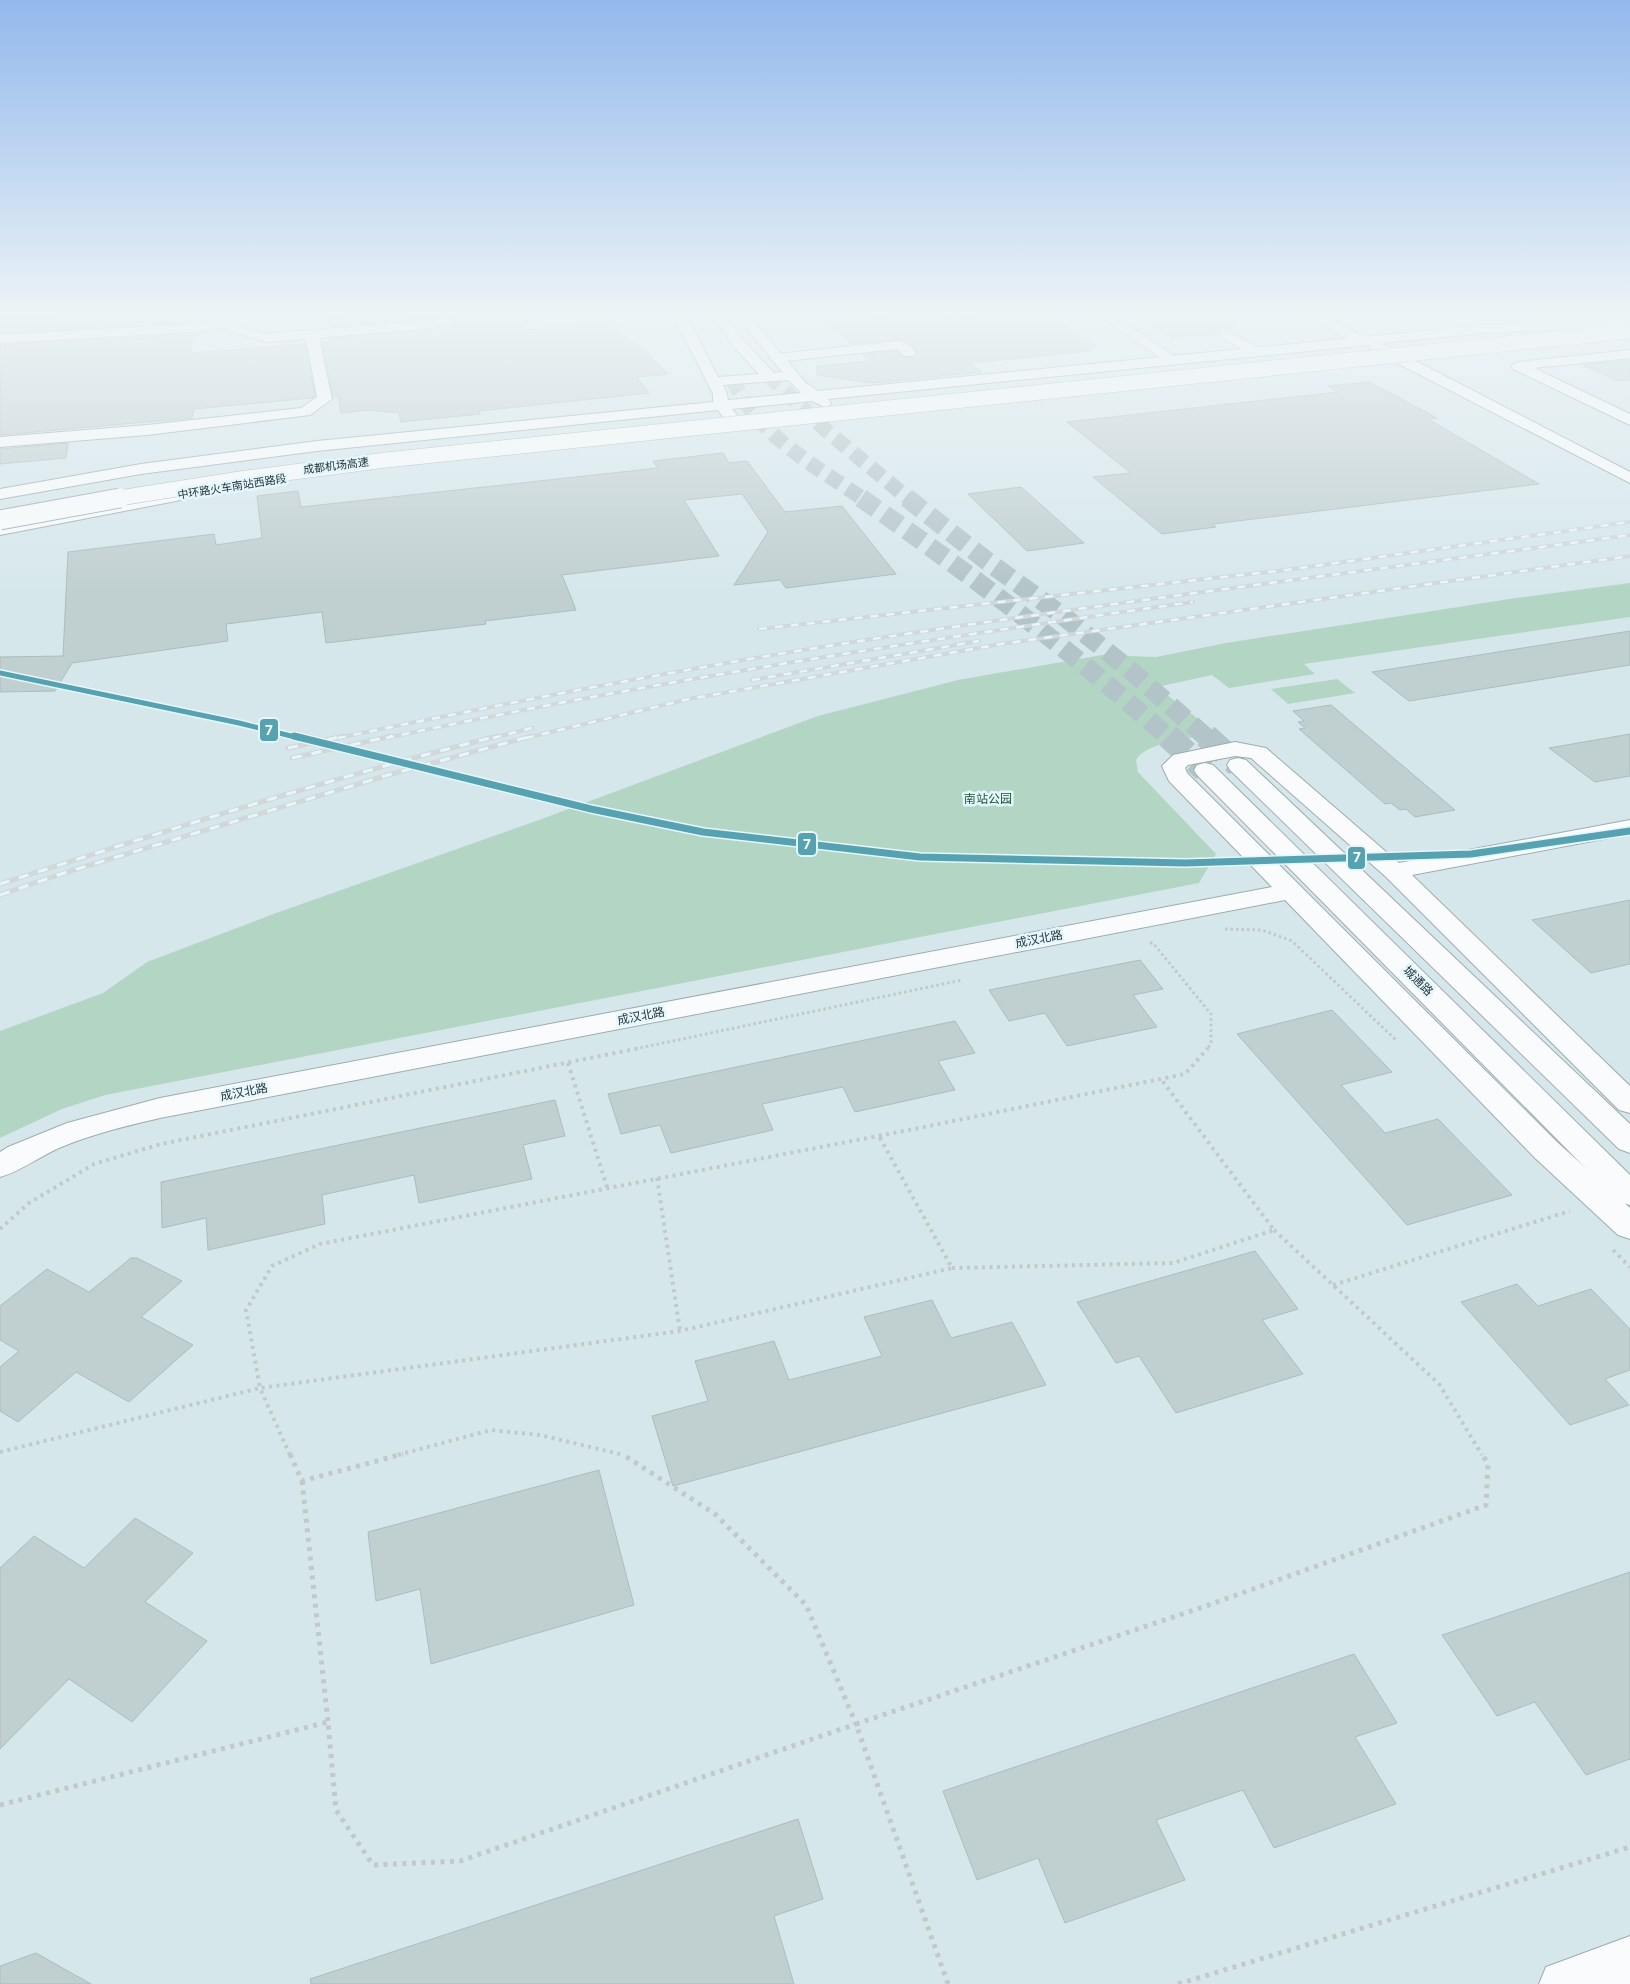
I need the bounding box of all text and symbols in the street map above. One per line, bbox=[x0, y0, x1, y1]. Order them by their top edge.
street label: 成都机场高速 bbox=[302, 456, 370, 476]
street label: 中环路火车南站西路段 bbox=[177, 472, 287, 502]
line badge: 7 bbox=[259, 718, 279, 742]
text: 7 bbox=[265, 722, 273, 739]
park label: 南站公园 bbox=[964, 792, 1012, 806]
line badge: 7 bbox=[797, 832, 817, 856]
text: 7 bbox=[803, 836, 811, 853]
line badge: 7 bbox=[1347, 846, 1366, 870]
text: 7 bbox=[1353, 849, 1361, 866]
street label: 成汉北路 bbox=[1014, 928, 1064, 950]
street label: 城通路 bbox=[1400, 963, 1436, 999]
street label: 成汉北路 bbox=[616, 1005, 666, 1027]
street label: 成汉北路 bbox=[219, 1081, 269, 1103]

